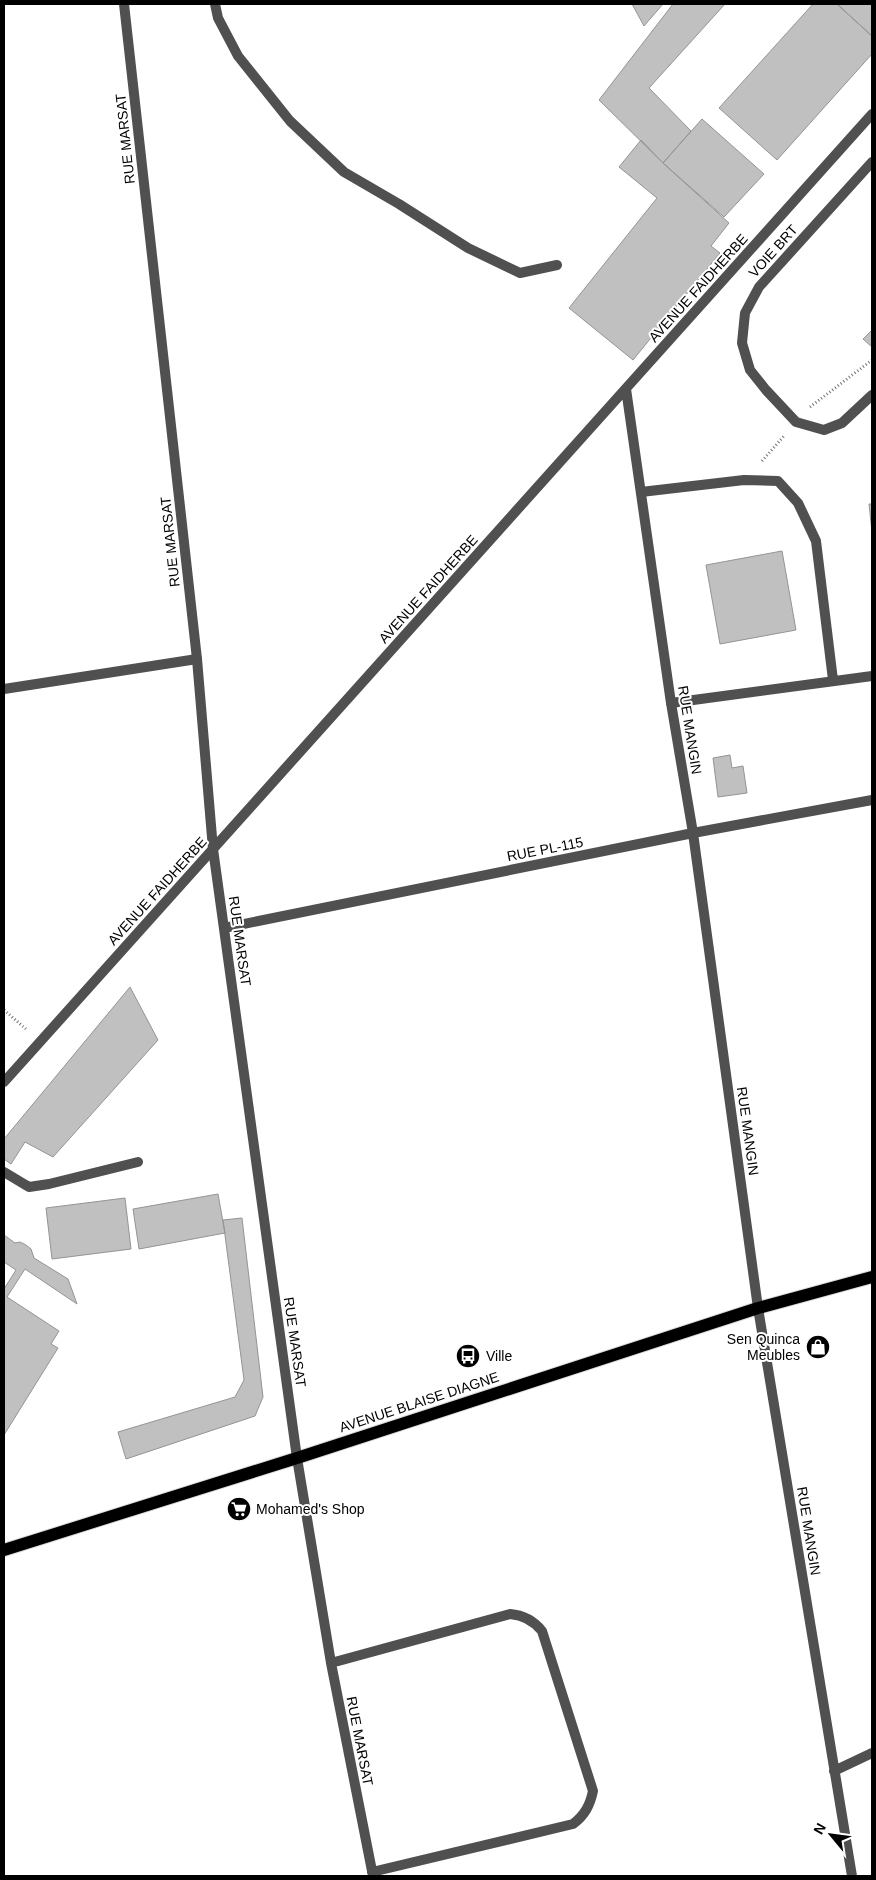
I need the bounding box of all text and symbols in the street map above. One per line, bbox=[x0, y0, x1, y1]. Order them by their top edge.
street label: RUE MARSAT bbox=[112, 93, 138, 185]
street label: VOIE BRT bbox=[745, 221, 801, 281]
street label: AVENUE FAIDHERBE bbox=[645, 231, 751, 345]
street label: RUE MARSAT bbox=[157, 496, 183, 588]
street label: AVENUE FAIDHERBE bbox=[375, 532, 481, 646]
street label: RUE MANGIN bbox=[675, 685, 705, 775]
street label: AVENUE FAIDHERBE bbox=[104, 834, 210, 948]
street label: RUE PL-115 bbox=[505, 834, 585, 864]
street label: RUE MARSAT bbox=[226, 895, 254, 987]
street label: RUE MANGIN bbox=[734, 1086, 762, 1176]
street label: RUE MARSAT bbox=[281, 1296, 309, 1388]
place label: Sen Quinca Meubles bbox=[727, 1331, 800, 1363]
shop icon: Sen Quinca Meubles bbox=[805, 1334, 831, 1360]
bus stop icon: Ville bbox=[455, 1343, 481, 1369]
place label: Ville bbox=[486, 1348, 512, 1364]
street label: AVENUE BLAISE DIAGNE bbox=[337, 1369, 501, 1435]
street label: RUE MANGIN bbox=[794, 1486, 824, 1576]
supermarket icon: Mohamed's Shop bbox=[226, 1496, 252, 1522]
place label: Mohamed's Shop bbox=[256, 1501, 365, 1517]
street label: RUE MARSAT bbox=[343, 1695, 377, 1788]
north arrow bbox=[806, 1810, 856, 1860]
text: N bbox=[810, 1820, 829, 1837]

